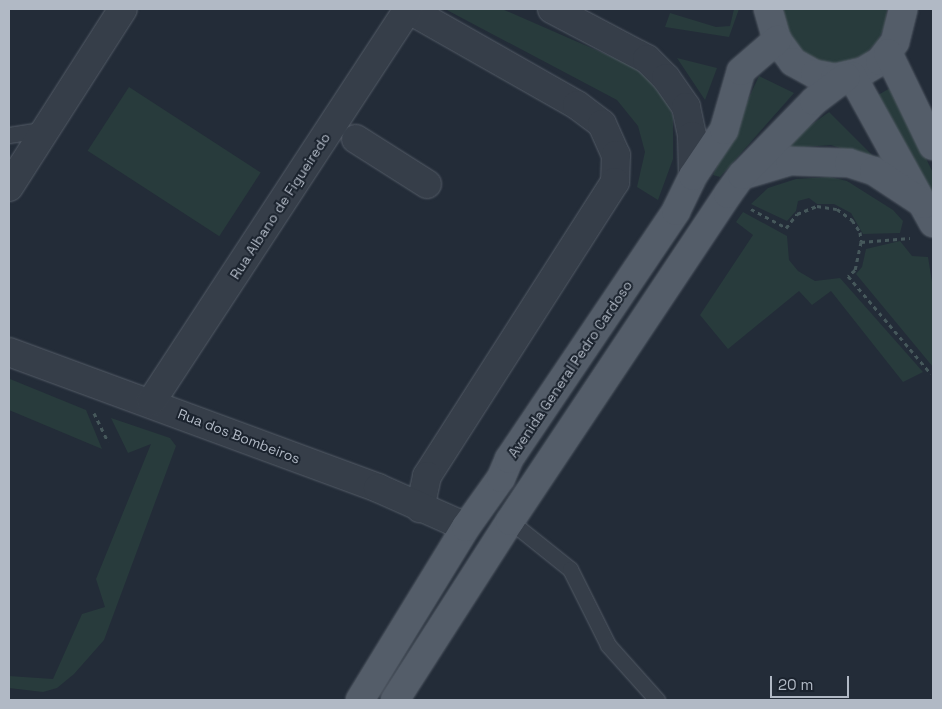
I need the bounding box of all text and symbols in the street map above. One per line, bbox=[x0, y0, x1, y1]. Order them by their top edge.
street label: Rua Albano de Figueiredo bbox=[226, 130, 334, 282]
street label: Avenida General Pedro Cardoso bbox=[504, 277, 636, 461]
street label: Rua dos Bombeiros bbox=[176, 405, 302, 467]
scale bar bbox=[772, 666, 851, 698]
text: 20 m bbox=[778, 675, 813, 694]

